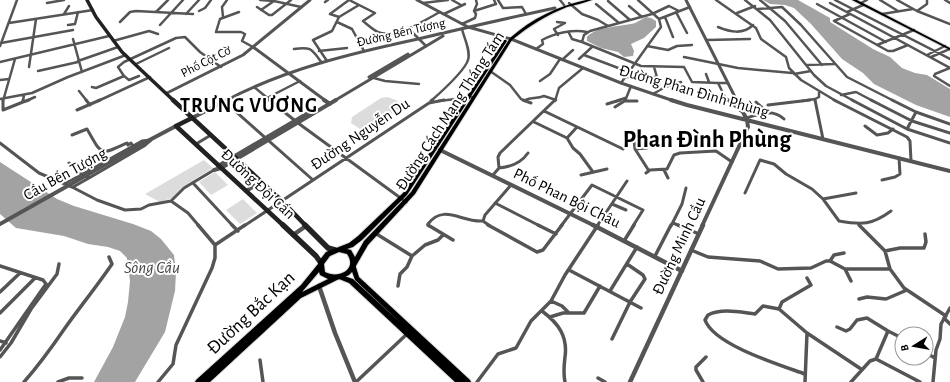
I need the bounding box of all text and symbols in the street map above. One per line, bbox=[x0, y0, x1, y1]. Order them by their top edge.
street label: Đường Bến Tượng bbox=[355, 16, 447, 50]
street label: Đường Cách Mạng Tháng Tám bbox=[393, 29, 507, 193]
street label: Phố Cột Cờ bbox=[179, 44, 234, 80]
street label: Đường Phan Đình Phùng bbox=[617, 62, 771, 120]
street label: Đường Nguyễn Du bbox=[307, 93, 413, 174]
district label: TRƯNG VƯƠNG bbox=[180, 95, 318, 116]
district label: Phan Đình Phùng bbox=[623, 128, 792, 152]
street label: Cầu Bến Tượng bbox=[21, 145, 109, 203]
street label: Đường Đội Cấn bbox=[218, 146, 298, 222]
street label: Phố Phan Bội Châu bbox=[511, 165, 623, 231]
street label: Đường Minh Cầu bbox=[649, 195, 709, 297]
water label: Sông Cầu bbox=[124, 259, 180, 276]
street label: Đường Bắc Kạn bbox=[203, 268, 299, 358]
north arrow bbox=[894, 326, 934, 366]
text: B bbox=[899, 343, 911, 352]

